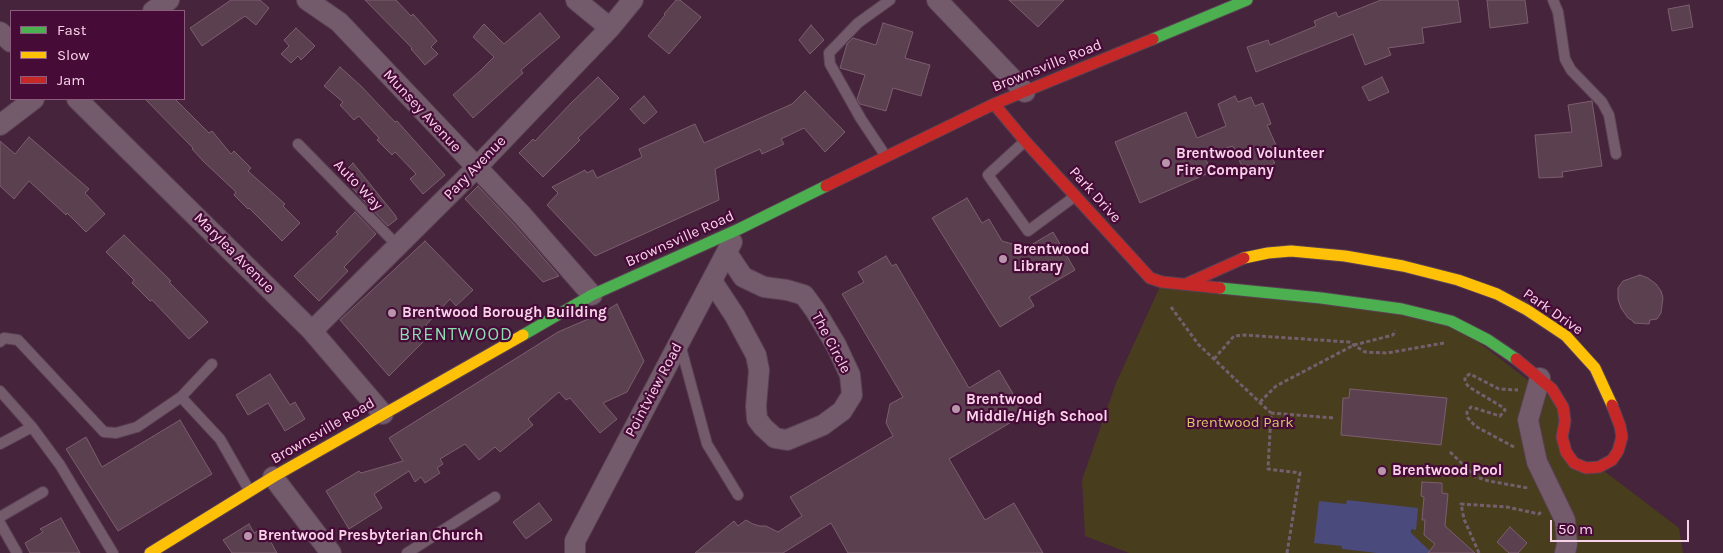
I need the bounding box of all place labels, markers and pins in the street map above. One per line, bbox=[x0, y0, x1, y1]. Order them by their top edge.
place label: Brentwood Volunteer Fire Company bbox=[1176, 145, 1324, 180]
marker: Brentwood Volunteer Fire Company bbox=[1160, 157, 1172, 169]
place label: Brentwood Library bbox=[1013, 241, 1089, 276]
marker: Brentwood Library bbox=[997, 253, 1009, 265]
place label: Brentwood Borough Building bbox=[402, 304, 607, 322]
marker: Brentwood Borough Building bbox=[386, 307, 398, 319]
place label: Brentwood Middle/High School bbox=[966, 391, 1108, 426]
marker: Brentwood Middle/High School bbox=[950, 403, 962, 415]
place label: Brentwood Pool bbox=[1392, 462, 1502, 480]
marker: Brentwood Pool bbox=[1376, 465, 1388, 477]
place label: Brentwood Presbyterian Church bbox=[258, 527, 483, 545]
marker: Brentwood Presbyterian Church bbox=[242, 530, 254, 542]

